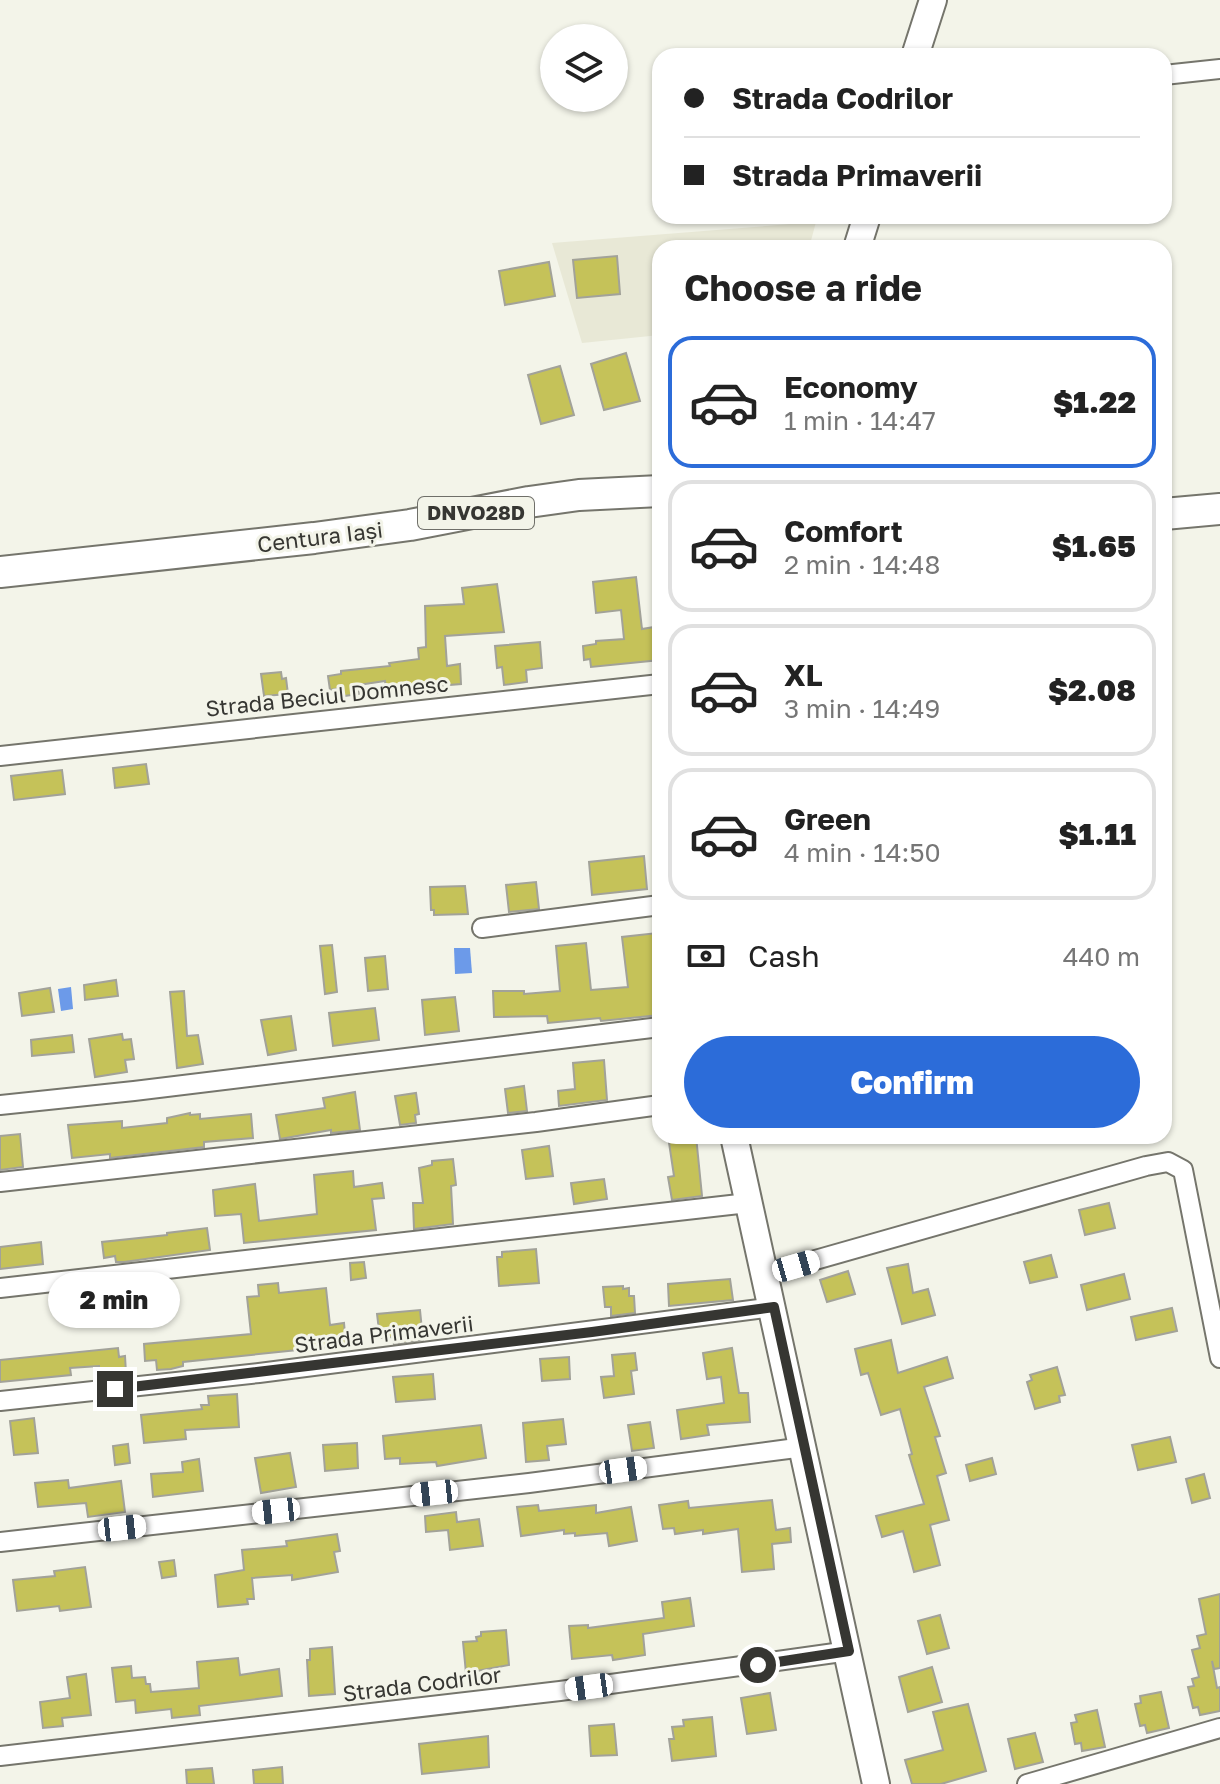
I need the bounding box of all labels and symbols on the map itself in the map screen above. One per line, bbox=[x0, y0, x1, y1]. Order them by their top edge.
road number: DNVO28D bbox=[418, 497, 534, 529]
street label: Centura Iași bbox=[256, 515, 384, 558]
street label: Strada Beciul Domnesc bbox=[204, 669, 450, 722]
car bbox=[770, 1248, 822, 1284]
callout: 2 min bbox=[49, 1273, 181, 1329]
street label: Strada Primaverii bbox=[293, 1309, 475, 1358]
route end bbox=[97, 1371, 133, 1407]
car bbox=[598, 1455, 648, 1485]
car bbox=[409, 1479, 459, 1507]
car bbox=[251, 1497, 301, 1525]
car bbox=[97, 1514, 147, 1542]
route start bbox=[740, 1647, 776, 1683]
street label: Strada Codrilor bbox=[341, 1660, 503, 1707]
car bbox=[564, 1672, 614, 1702]

